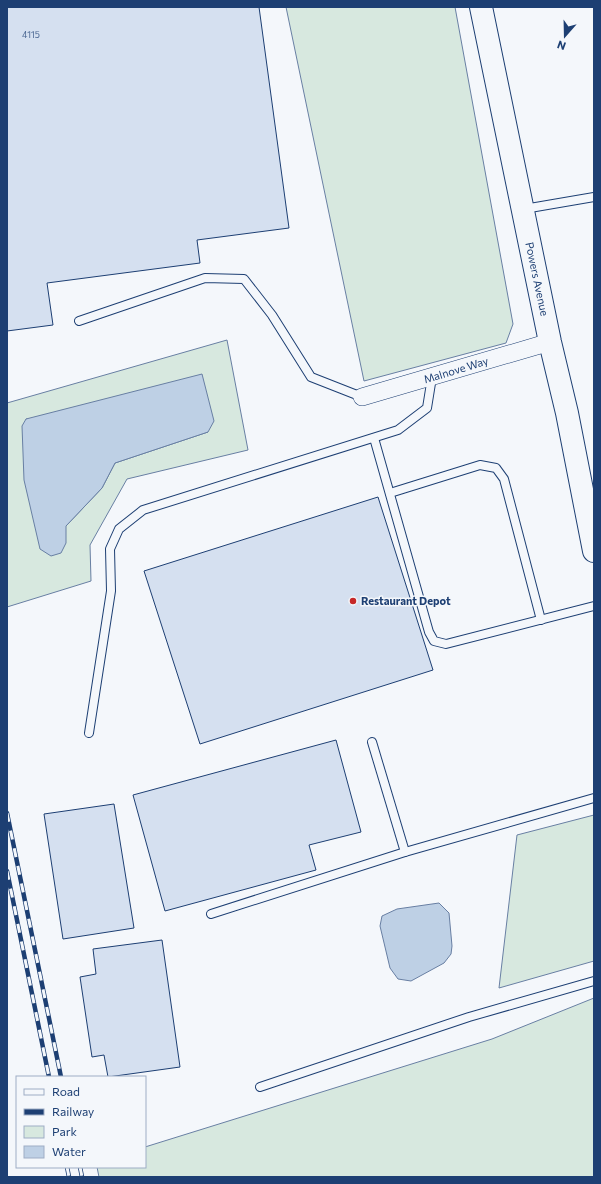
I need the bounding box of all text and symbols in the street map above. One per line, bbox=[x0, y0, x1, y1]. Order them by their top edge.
north arrow bbox=[545, 16, 585, 56]
house number: 4115 bbox=[22, 29, 40, 40]
text: N bbox=[555, 38, 568, 53]
street label: Powers Avenue bbox=[523, 241, 552, 317]
street label: Malnove Way bbox=[422, 353, 490, 386]
place label: Restaurant Depot bbox=[361, 594, 451, 607]
marker: Restaurant Depot bbox=[348, 596, 358, 606]
legend bbox=[16, 1076, 146, 1168]
text: Road bbox=[52, 1084, 80, 1098]
text: Railway bbox=[52, 1104, 94, 1118]
text: Park bbox=[52, 1124, 78, 1138]
text: Water bbox=[52, 1144, 86, 1158]

